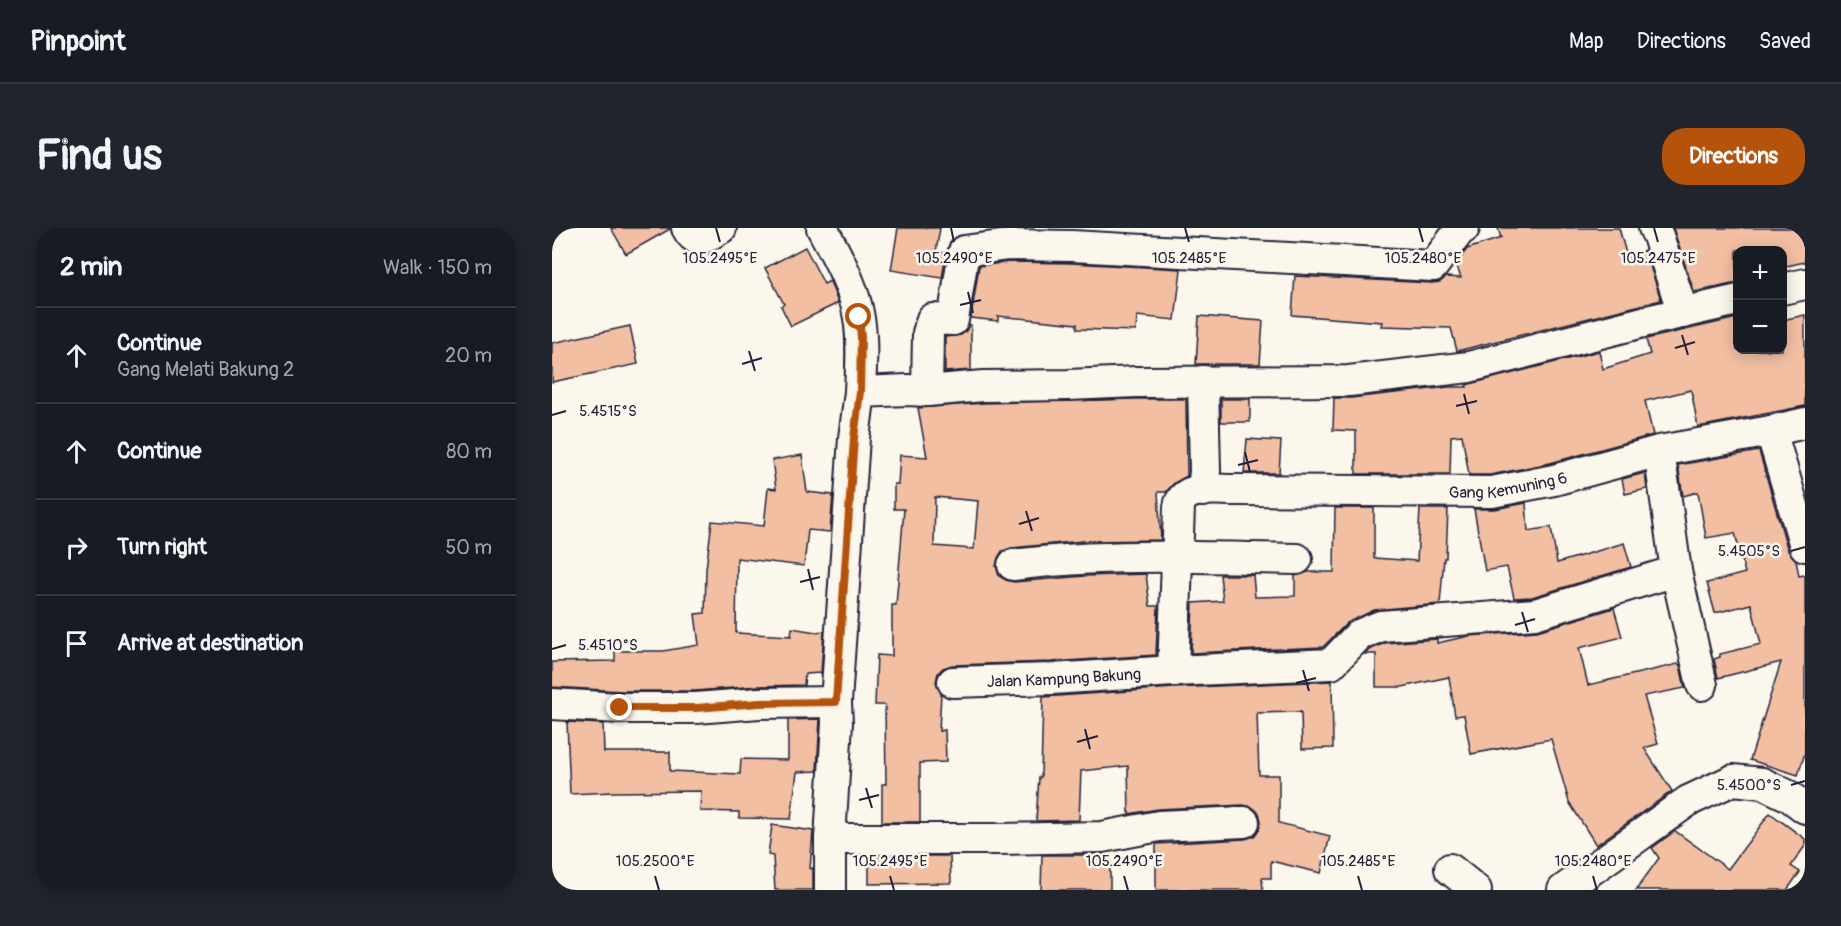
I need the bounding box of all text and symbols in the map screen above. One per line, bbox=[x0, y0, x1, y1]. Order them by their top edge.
text: Pinpoint bbox=[30, 24, 126, 59]
text: Map bbox=[1569, 28, 1604, 55]
text: Directions bbox=[1637, 28, 1726, 55]
text: Saved bbox=[1759, 28, 1811, 55]
button: Directions bbox=[1662, 128, 1805, 185]
text: Find us bbox=[36, 130, 162, 182]
map controls bbox=[1733, 246, 1787, 354]
button: + bbox=[1733, 246, 1787, 300]
text: 105.2495°E bbox=[683, 249, 758, 268]
text: 105.2490°E bbox=[916, 249, 993, 268]
text: 105.2485°E bbox=[1152, 249, 1227, 268]
text: 105.2480°E bbox=[1385, 249, 1462, 268]
text: 105.2475°E bbox=[1620, 249, 1696, 268]
text: 2 min bbox=[60, 251, 122, 283]
text: Walk · 150 m bbox=[383, 255, 492, 280]
button: − bbox=[1733, 300, 1787, 354]
route start bbox=[845, 303, 871, 329]
text: Continue bbox=[117, 329, 201, 357]
icon: ahead bbox=[60, 339, 93, 372]
text: 20 m bbox=[445, 343, 492, 368]
text: Gang Melati Bakung 2 bbox=[117, 357, 294, 382]
text: 5.4515°S bbox=[579, 402, 637, 421]
icon: ahead bbox=[60, 435, 93, 468]
text: Continue bbox=[117, 437, 201, 465]
text: 80 m bbox=[446, 439, 492, 464]
street label: Gang Kemuning 6 bbox=[1449, 468, 1570, 503]
icon: right bbox=[60, 531, 93, 564]
text: Turn right bbox=[117, 533, 207, 561]
text: 50 m bbox=[445, 535, 492, 560]
text: 5.4505°S bbox=[1718, 542, 1780, 561]
icon: arrive bbox=[60, 627, 93, 660]
text: Arrive at destination bbox=[117, 629, 303, 657]
text: 5.4510°S bbox=[578, 636, 638, 655]
street label: Jalan Kampung Bakung bbox=[987, 664, 1142, 692]
route end bbox=[606, 694, 632, 720]
text: 5.4500°S bbox=[1717, 776, 1781, 795]
text: 105.2500°E bbox=[616, 852, 695, 871]
text: 105.2495°E bbox=[853, 852, 928, 871]
text: 105.2490°E bbox=[1086, 852, 1163, 871]
text: 105.2485°E bbox=[1321, 852, 1396, 871]
text: 105.2480°E bbox=[1555, 852, 1632, 871]

